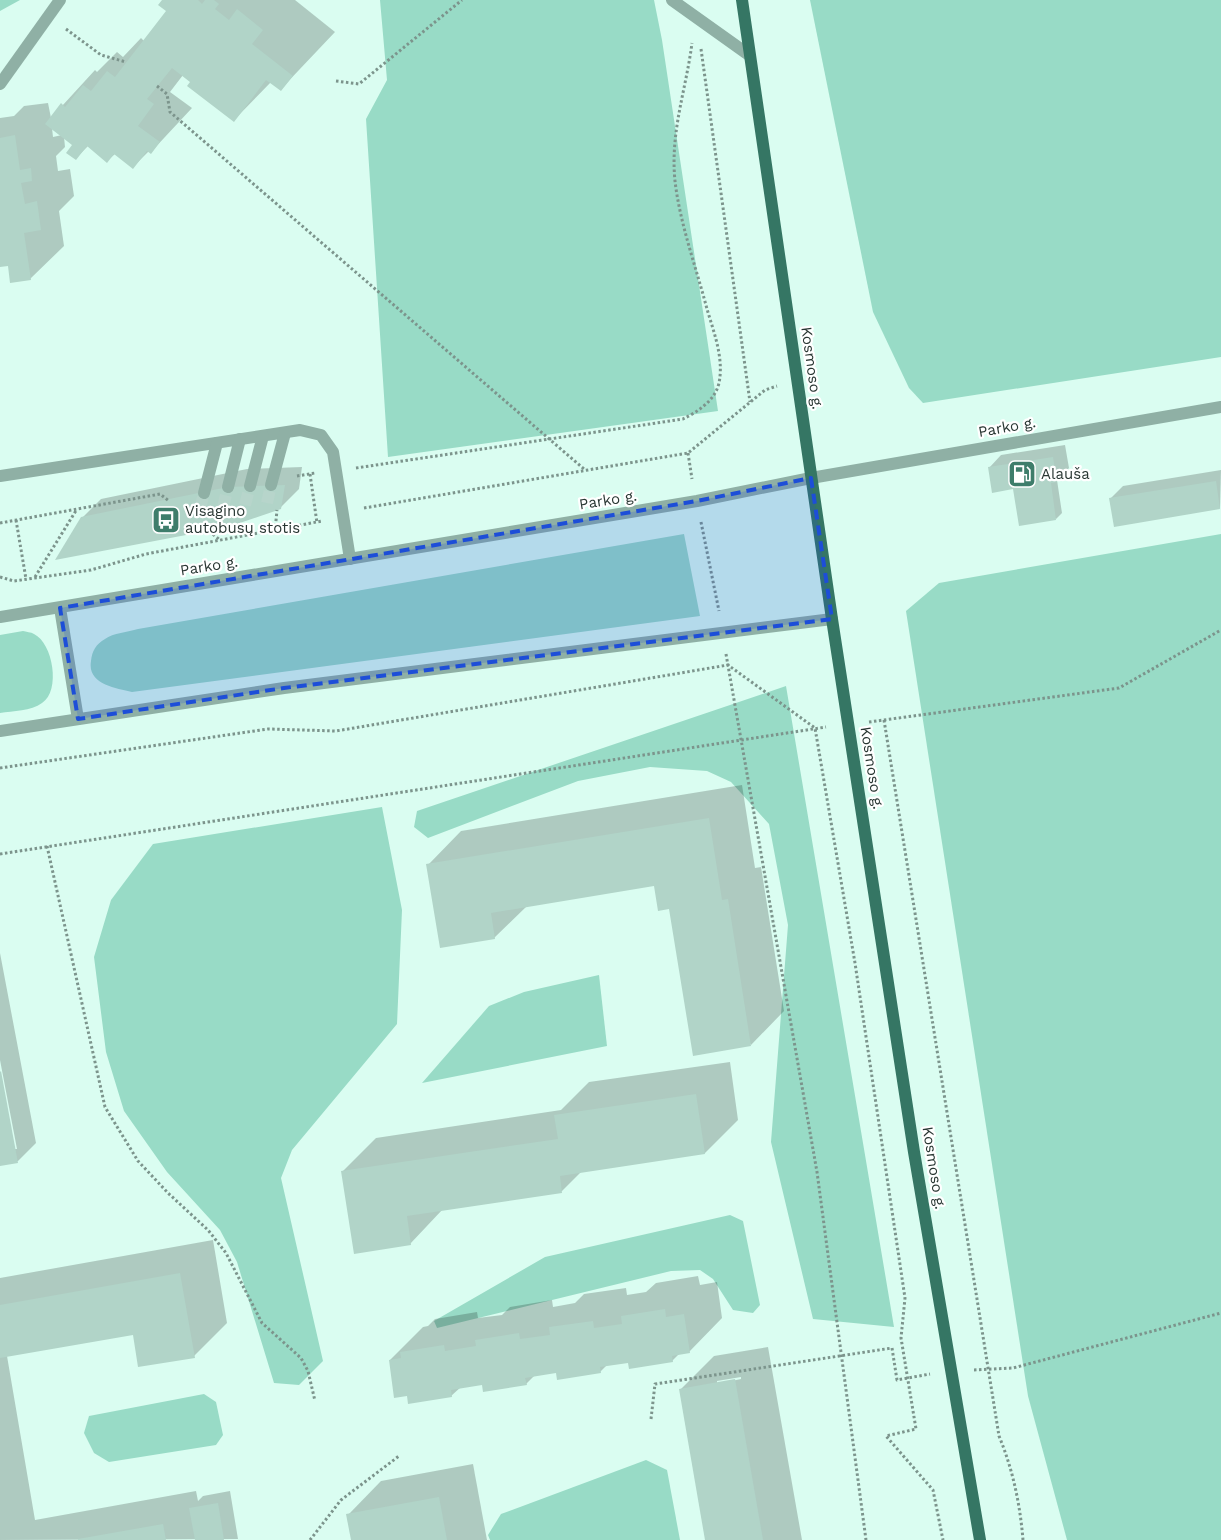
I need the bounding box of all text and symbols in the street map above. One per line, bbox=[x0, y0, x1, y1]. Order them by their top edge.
street label: Kosmoso g. bbox=[797, 325, 827, 411]
street label: Parko g. bbox=[977, 413, 1037, 441]
fuel station icon: Alauša bbox=[1007, 459, 1037, 489]
place label: Alauša bbox=[1041, 465, 1090, 483]
street label: Parko g. bbox=[578, 487, 638, 513]
place label: Visagino autobusų stotis bbox=[185, 502, 300, 537]
bus stop icon: Visagino autobusų stotis bbox=[151, 505, 181, 535]
street label: Parko g. bbox=[179, 553, 239, 579]
street label: Kosmoso g. bbox=[857, 725, 887, 811]
street label: Kosmoso g. bbox=[919, 1125, 949, 1211]

